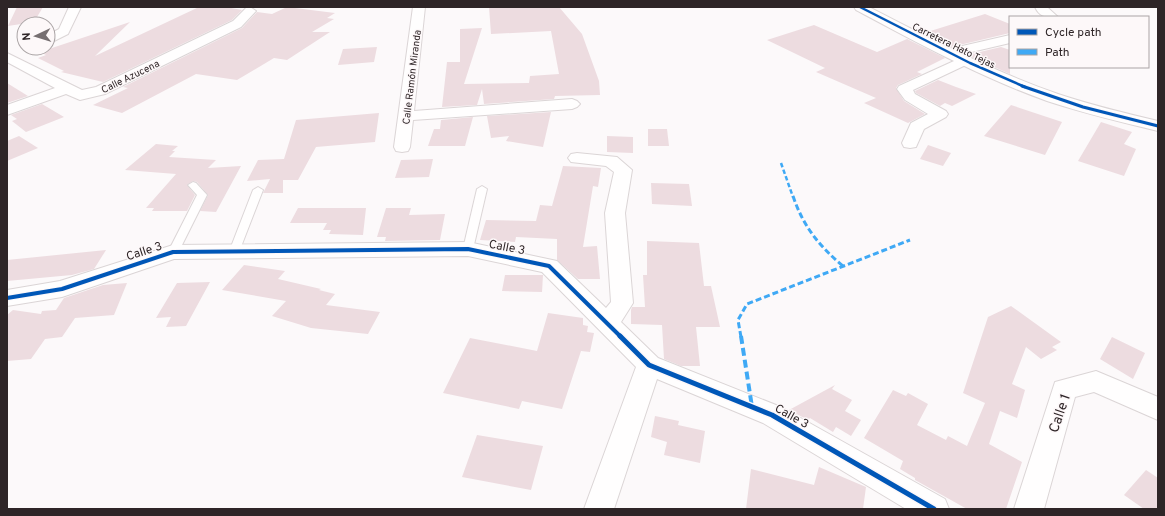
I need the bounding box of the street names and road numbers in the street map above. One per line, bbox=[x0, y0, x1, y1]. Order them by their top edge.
street label: Carretera Hato Tejas bbox=[910, 21, 997, 72]
street label: Calle Ramón Miranda bbox=[400, 29, 425, 125]
street label: Calle Azucena bbox=[99, 58, 162, 97]
street label: Calle 3 bbox=[487, 237, 526, 259]
street label: Calle 3 bbox=[124, 239, 164, 265]
street label: Calle 1 bbox=[1046, 392, 1075, 435]
street label: Calle 3 bbox=[772, 401, 812, 433]

